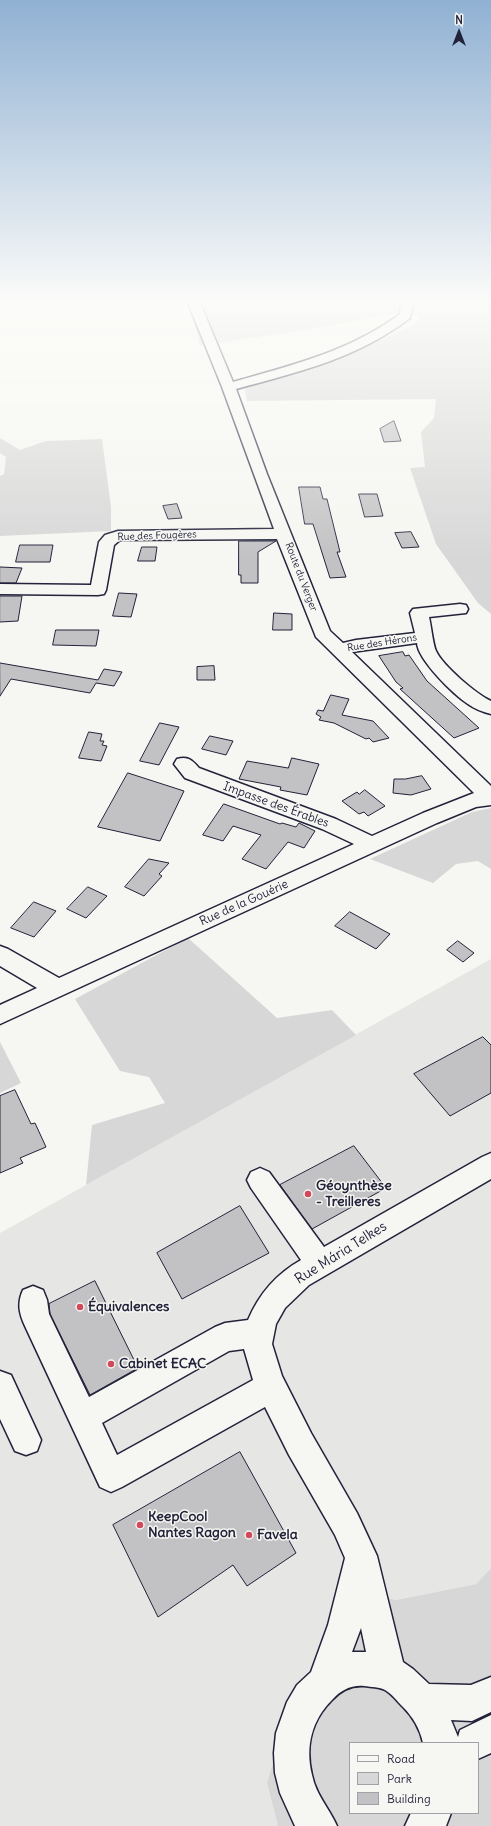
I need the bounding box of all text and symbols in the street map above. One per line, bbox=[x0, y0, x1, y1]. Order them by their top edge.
north arrow bbox=[439, 12, 479, 52]
text: N bbox=[455, 13, 463, 27]
street label: Rue des Fougères bbox=[117, 529, 197, 543]
street label: Route du Verger bbox=[282, 541, 320, 613]
street label: Rue des Hérons bbox=[346, 632, 418, 654]
street label: Impasse des Érables bbox=[221, 779, 331, 831]
street label: Rue de la Gouérie bbox=[197, 877, 291, 929]
place label: Géoynthèse - Treilleres bbox=[316, 1178, 392, 1210]
marker: Géoynthèse - Treilleres bbox=[303, 1189, 313, 1199]
street label: Rue Mária Telkes bbox=[292, 1218, 390, 1288]
place label: Équivalences bbox=[88, 1299, 169, 1315]
marker: Équivalences bbox=[75, 1302, 85, 1312]
place label: Cabinet ECAC bbox=[119, 1356, 206, 1372]
marker: Cabinet ECAC bbox=[106, 1359, 116, 1369]
place label: KeepCool Nantes Ragon bbox=[148, 1509, 236, 1542]
marker: KeepCool Nantes Ragon bbox=[135, 1520, 145, 1530]
place label: Favela bbox=[257, 1527, 298, 1543]
marker: Favela bbox=[244, 1530, 254, 1540]
legend bbox=[349, 1742, 479, 1814]
text: Road bbox=[387, 1751, 415, 1766]
text: Park bbox=[387, 1771, 412, 1786]
text: Building bbox=[387, 1791, 431, 1806]

